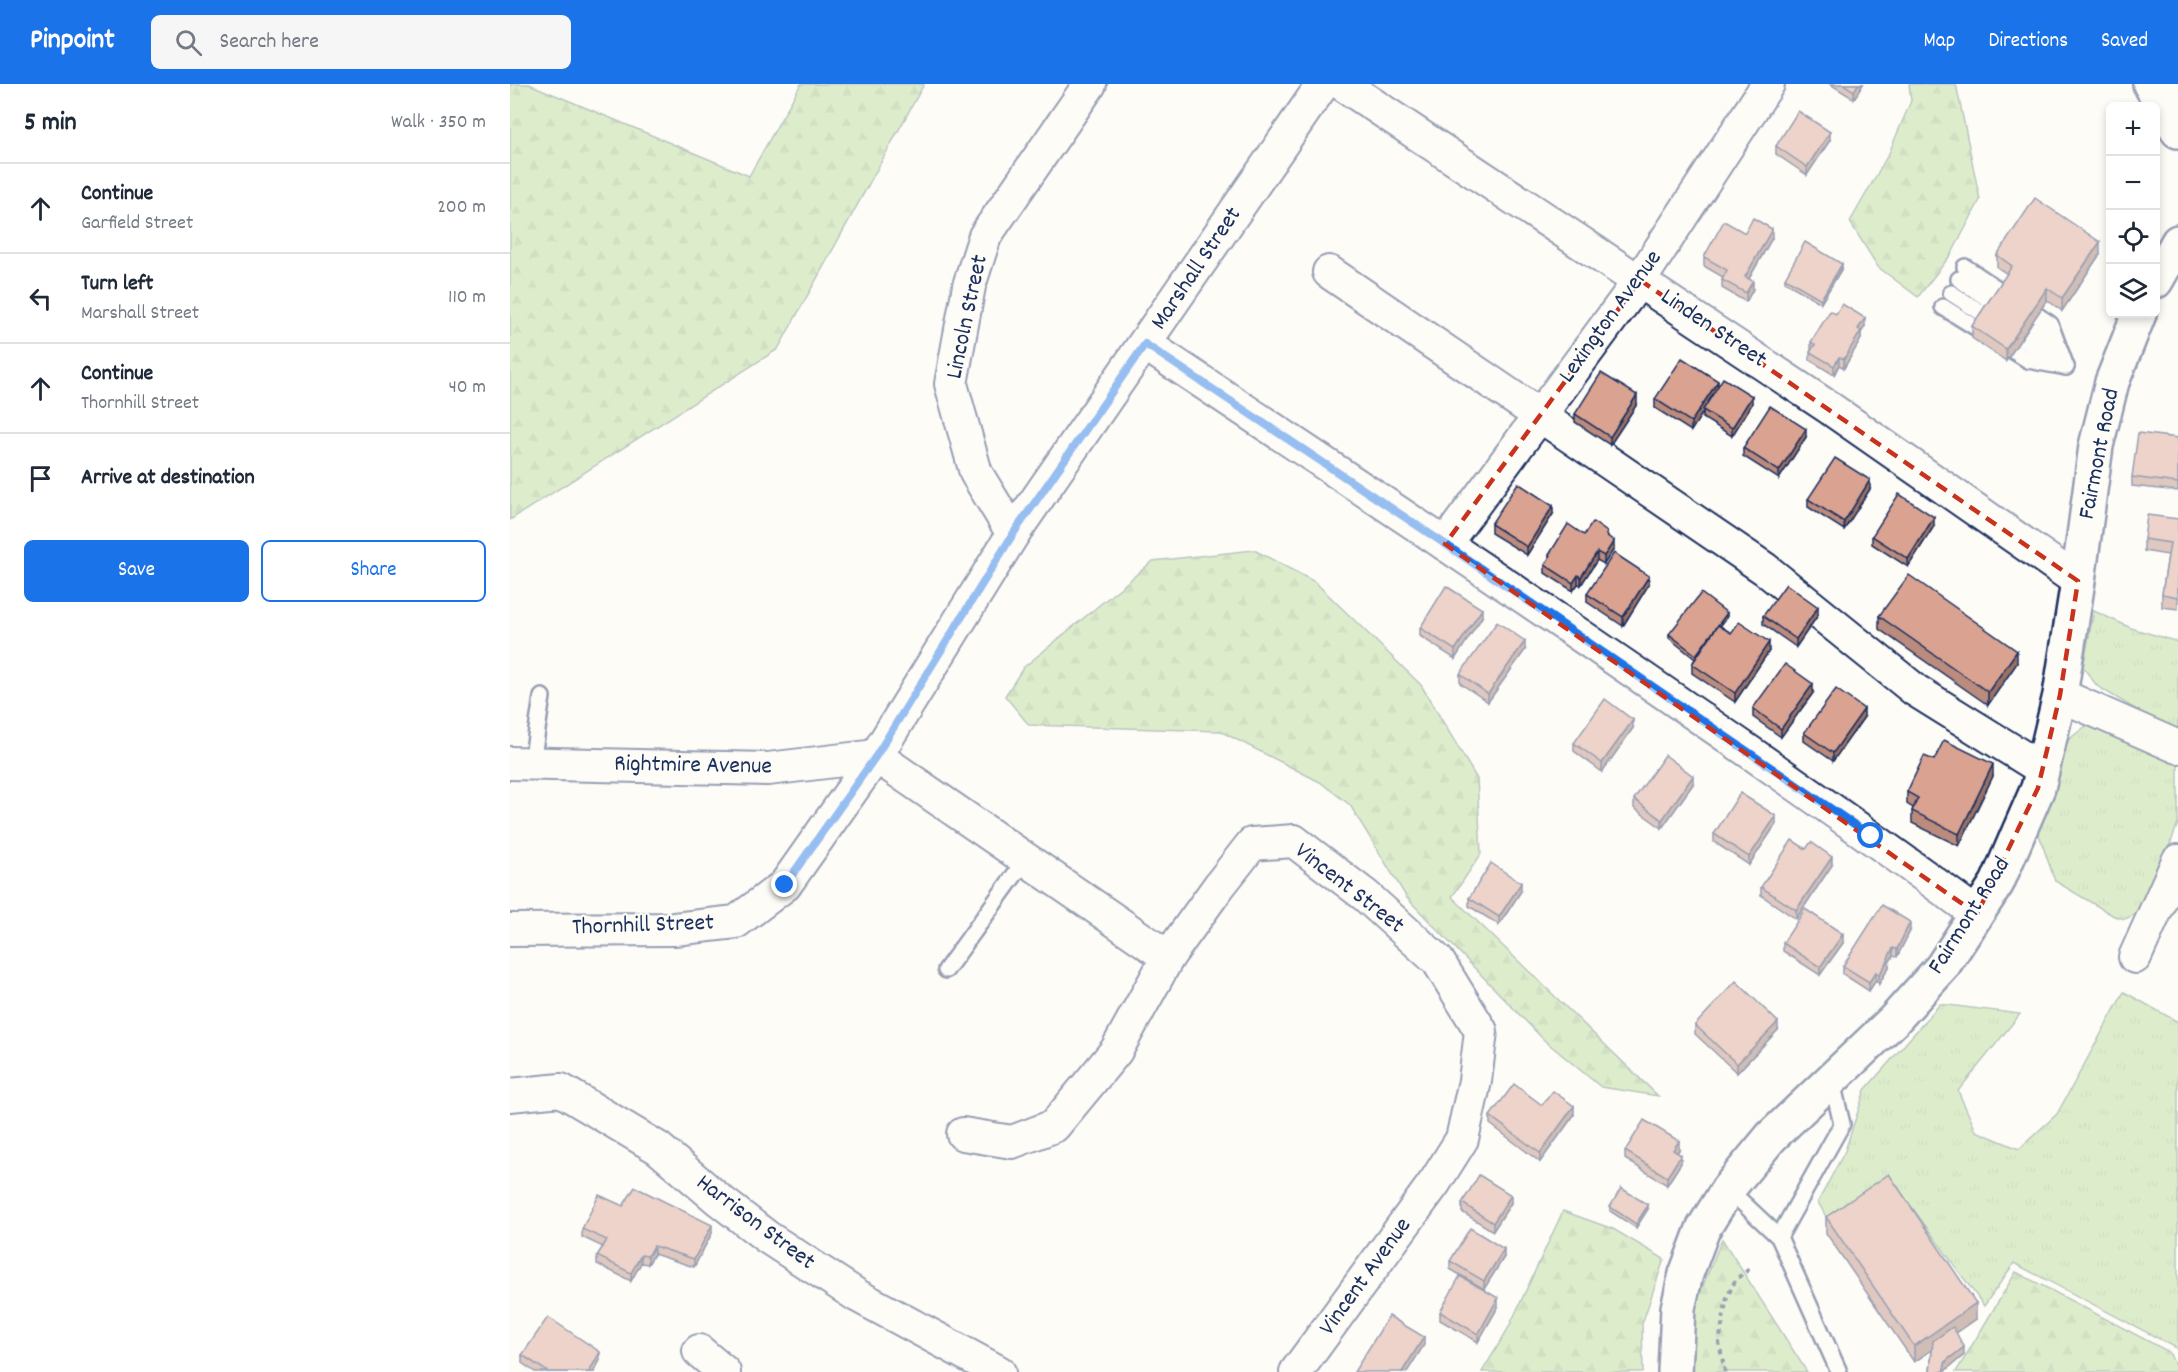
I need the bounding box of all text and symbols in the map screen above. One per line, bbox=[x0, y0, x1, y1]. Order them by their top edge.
search box bbox=[151, 15, 571, 69]
text: Pinpoint bbox=[30, 22, 115, 62]
icon: search bbox=[172, 26, 205, 59]
text: Search here bbox=[220, 27, 319, 58]
text: Map bbox=[1924, 27, 1955, 57]
text: Directions bbox=[1988, 27, 2068, 57]
text: Saved bbox=[2101, 27, 2148, 57]
map controls bbox=[2106, 102, 2160, 318]
button: + bbox=[2106, 102, 2160, 156]
text: 5 min bbox=[24, 105, 77, 142]
text: Walk · 350 m bbox=[391, 109, 486, 137]
button: − bbox=[2106, 156, 2160, 210]
text: Continue bbox=[81, 179, 153, 210]
icon: ahead bbox=[24, 192, 57, 225]
text: 200 m bbox=[437, 194, 486, 222]
street label: Marshall Street bbox=[1143, 201, 1251, 337]
text: Garfield Street bbox=[81, 210, 193, 238]
button: locate bbox=[2106, 210, 2160, 264]
street label: Lexington Avenue bbox=[1551, 243, 1671, 391]
street label: Lincoln Street bbox=[938, 252, 998, 382]
button: layers bbox=[2106, 264, 2160, 318]
text: Turn left bbox=[81, 269, 153, 300]
street label: Linden Street bbox=[1653, 281, 1773, 377]
icon: left bbox=[24, 282, 57, 315]
text: 110 m bbox=[448, 284, 486, 312]
text: Marshall Street bbox=[81, 300, 199, 328]
text: Continue bbox=[81, 359, 153, 390]
icon: ahead bbox=[24, 372, 57, 405]
text: 40 m bbox=[448, 374, 486, 402]
street label: Fairmont Road bbox=[2071, 386, 2129, 522]
text: Thornhill Street bbox=[81, 390, 199, 418]
icon: arrive bbox=[24, 462, 57, 495]
text: Arrive at destination bbox=[81, 463, 255, 494]
button: Save bbox=[24, 540, 249, 602]
button: Share bbox=[261, 540, 486, 602]
street label: Rightmire Avenue bbox=[614, 748, 772, 784]
route start bbox=[1857, 822, 1883, 848]
street label: Vincent Street bbox=[1287, 835, 1411, 943]
street label: Fairmont Road bbox=[1920, 851, 2020, 981]
route end bbox=[771, 871, 797, 897]
street label: Thornhill Street bbox=[572, 907, 715, 945]
street label: Harrison Street bbox=[688, 1167, 822, 1279]
street label: Vincent Avenue bbox=[1312, 1211, 1420, 1343]

